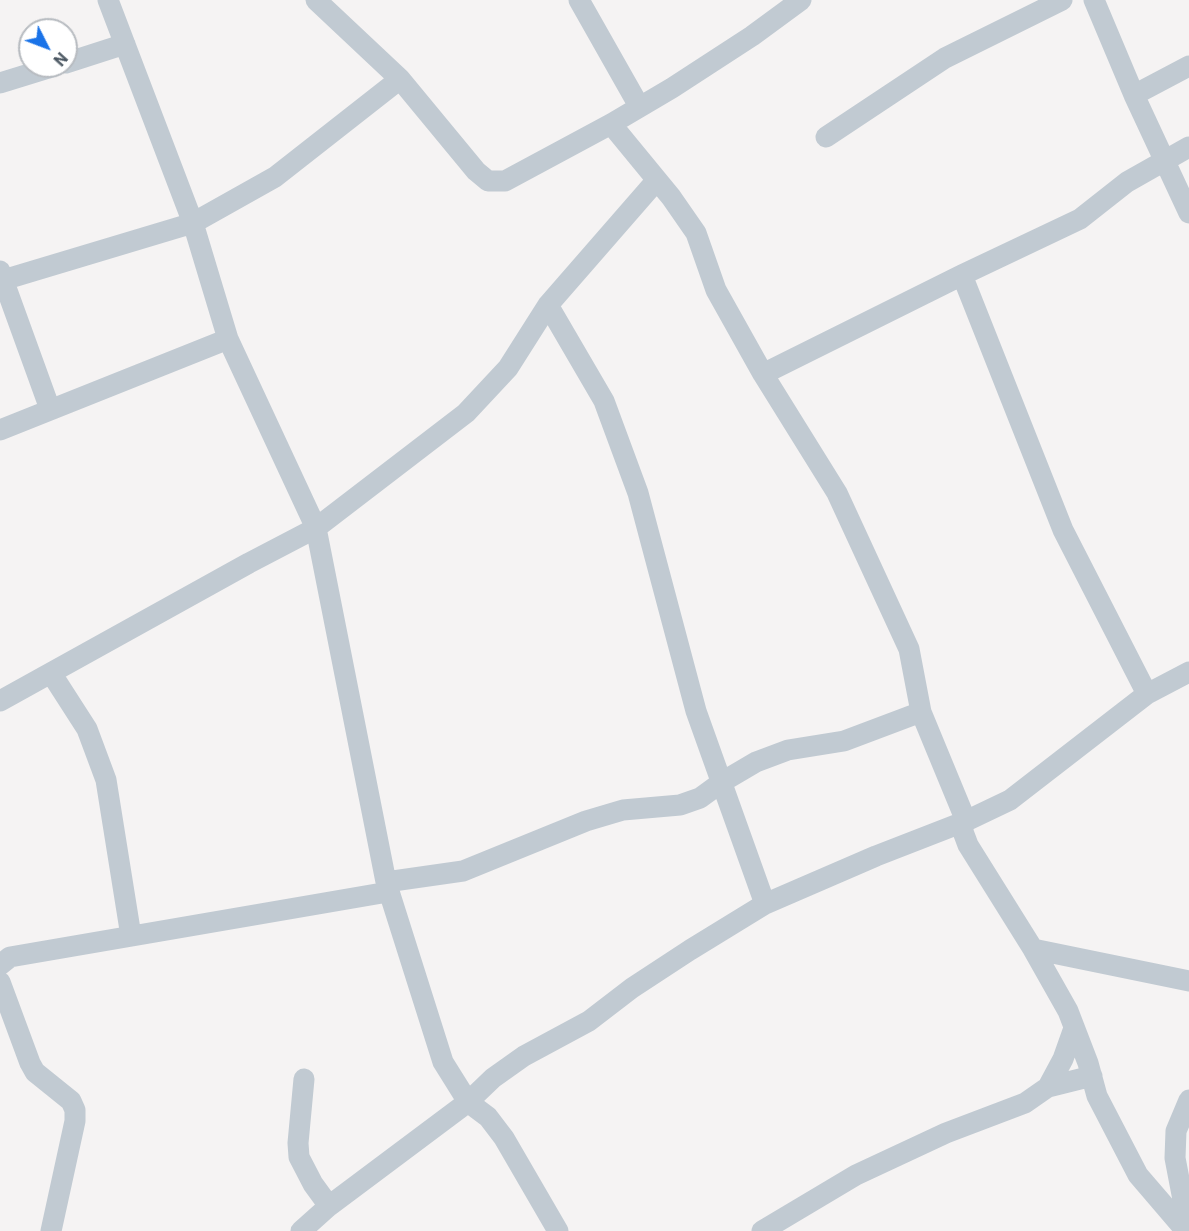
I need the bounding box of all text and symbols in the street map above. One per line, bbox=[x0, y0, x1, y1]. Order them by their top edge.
north arrow bbox=[18, 18, 78, 78]
text: N bbox=[49, 48, 71, 70]

